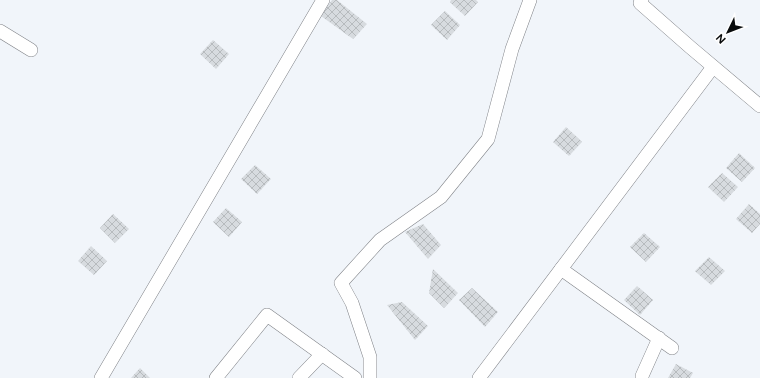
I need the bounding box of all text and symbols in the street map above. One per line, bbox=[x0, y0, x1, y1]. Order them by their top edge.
north arrow bbox=[708, 12, 748, 52]
text: N bbox=[713, 31, 729, 46]

